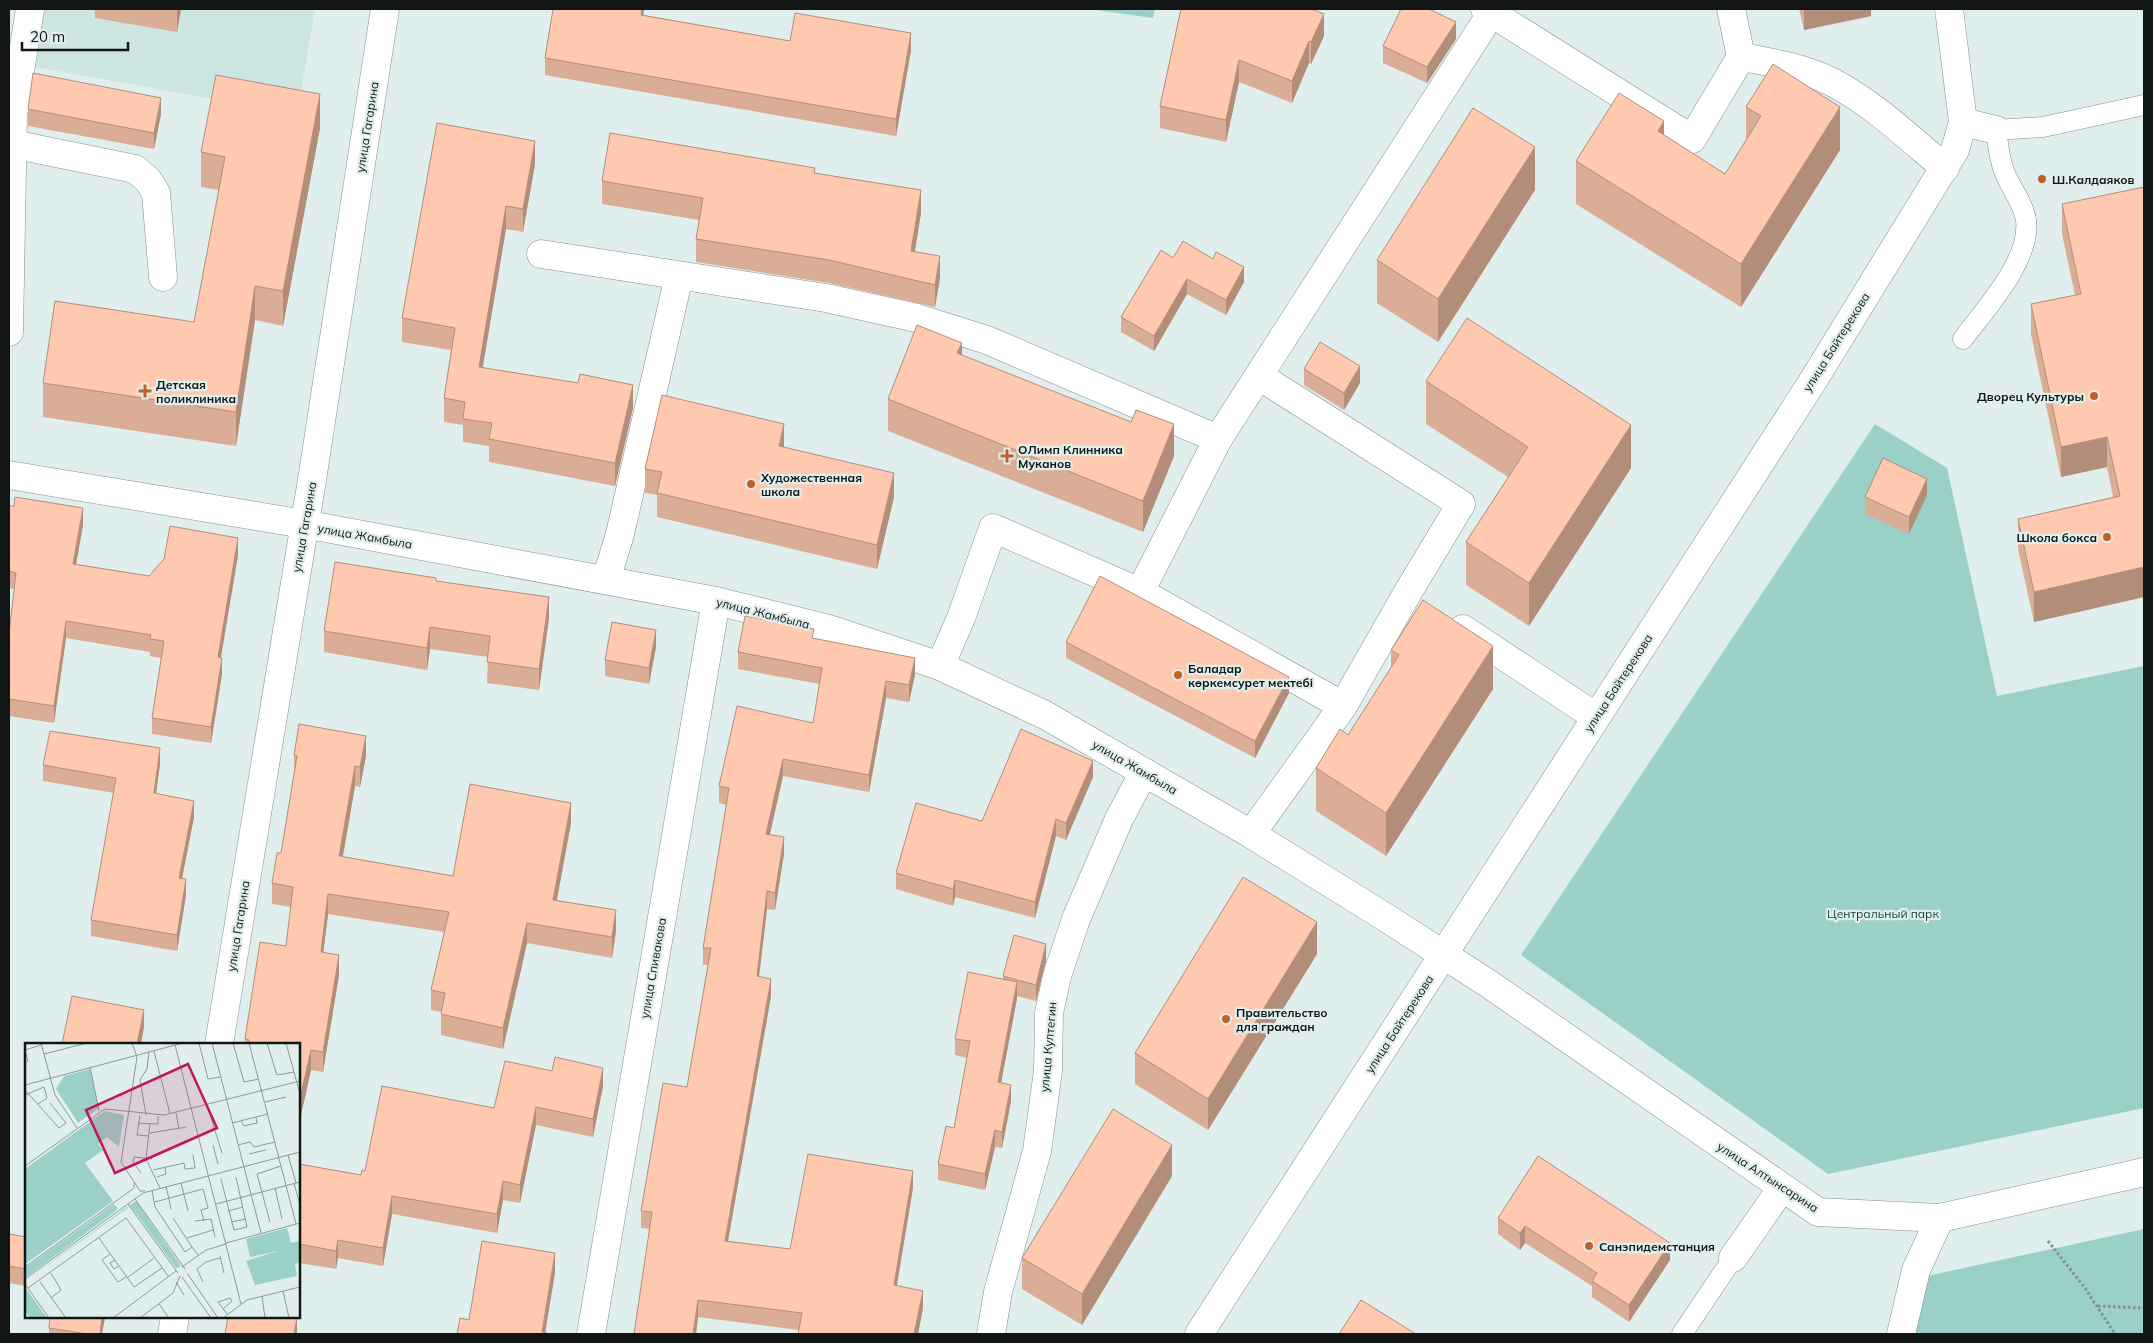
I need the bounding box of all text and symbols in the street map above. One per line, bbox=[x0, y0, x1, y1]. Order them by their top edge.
scale bar bbox=[22, 20, 129, 52]
text: 20 m bbox=[30, 27, 65, 46]
street label: улица Гагарина bbox=[352, 80, 382, 174]
place label: Ш.Калдаяков bbox=[2052, 172, 2134, 187]
marker: Ш.Калдаяков bbox=[2036, 173, 2048, 185]
street label: улица Байтерекова bbox=[1799, 290, 1873, 394]
place label: Детская поликлиника bbox=[156, 377, 236, 406]
marker: Детская поликлиника bbox=[138, 384, 152, 398]
place label: Дворец Культуры bbox=[1977, 389, 2084, 404]
marker: Дворец Культуры bbox=[2088, 390, 2100, 402]
place label: ОЛимп Клинника Муканов bbox=[1018, 442, 1123, 471]
marker: ОЛимп Клинника Муканов bbox=[1000, 449, 1014, 463]
place label: Художественная школа bbox=[760, 470, 862, 499]
marker: Художественная школа bbox=[745, 478, 757, 490]
street label: улица Гагарина bbox=[289, 480, 319, 574]
street label: улица Жамбыла bbox=[317, 520, 413, 552]
place label: Школа бокса bbox=[2016, 530, 2097, 545]
marker: Школа бокса bbox=[2101, 531, 2113, 543]
street label: улица Жамбыла bbox=[715, 594, 811, 632]
street label: улица Байтерекова bbox=[1581, 631, 1655, 735]
place label: Баладар көркемсурет мектебі bbox=[1188, 661, 1313, 690]
marker: Баладар көркемсурет мектебі bbox=[1172, 669, 1184, 681]
street label: улица Жамбыла bbox=[1090, 737, 1180, 797]
street label: улица Гагарина bbox=[223, 879, 253, 973]
park label: Центральный парк bbox=[1827, 906, 1939, 921]
street label: улица Спивакова bbox=[637, 916, 669, 1020]
street label: улица Байтерекова bbox=[1362, 972, 1436, 1076]
street label: улица Култегин bbox=[1037, 1001, 1059, 1093]
place label: Правительство для граждан bbox=[1236, 1005, 1328, 1034]
marker: Правительство для граждан bbox=[1220, 1013, 1232, 1025]
inset map bbox=[25, 1043, 300, 1318]
street label: улица Алтынсарина bbox=[1714, 1139, 1822, 1215]
place label: Санэпидемстанция bbox=[1599, 1239, 1715, 1254]
marker: Санэпидемстанция bbox=[1583, 1240, 1595, 1252]

